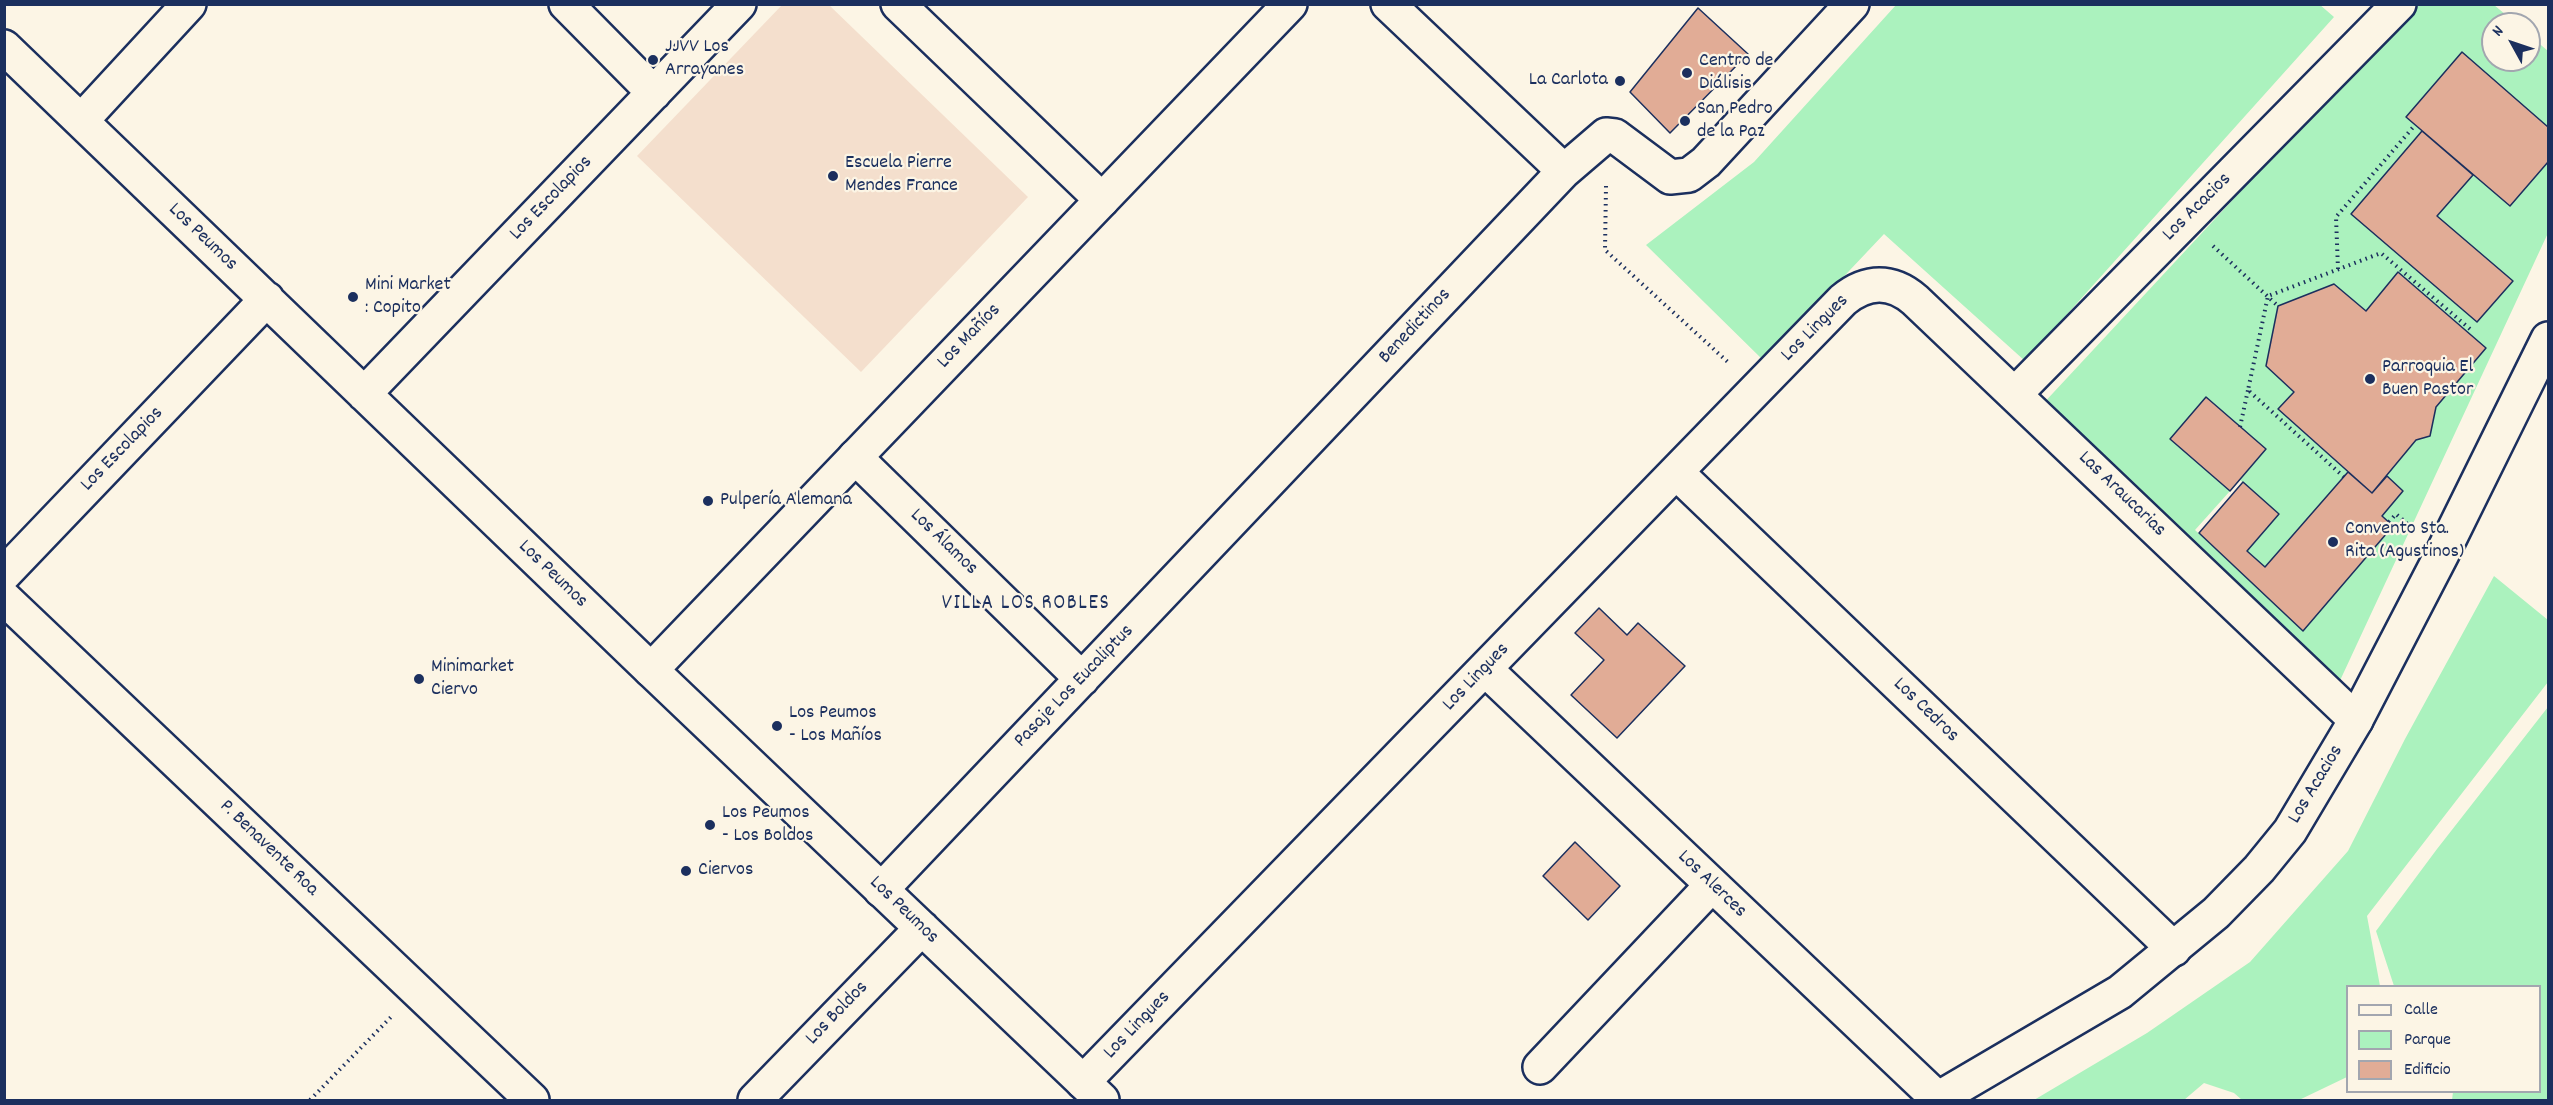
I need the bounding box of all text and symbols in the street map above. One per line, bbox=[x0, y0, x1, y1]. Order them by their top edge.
north arrow bbox=[2481, 12, 2541, 72]
text: N bbox=[2487, 21, 2510, 42]
place label: JJVV Los Arrayanes bbox=[665, 36, 744, 83]
place label: Centro de Diálisis bbox=[1699, 50, 1773, 97]
marker: JJVV Los Arrayanes bbox=[646, 53, 660, 67]
marker: Centro de Diálisis bbox=[1680, 66, 1694, 80]
place label: La Carlota bbox=[1529, 69, 1608, 93]
marker: La Carlota bbox=[1613, 74, 1627, 88]
place label: San Pedro de la Paz bbox=[1697, 98, 1773, 145]
marker: San Pedro de la Paz bbox=[1678, 114, 1692, 128]
street label: Los Escolapios bbox=[506, 152, 598, 246]
place label: Escuela Pierre Mendes France bbox=[845, 152, 958, 199]
marker: Escuela Pierre Mendes France bbox=[826, 169, 840, 183]
street label: Los Acacios bbox=[2159, 169, 2237, 247]
street label: Los Peumos bbox=[162, 199, 242, 277]
place label: Mini Market : Copito bbox=[365, 274, 451, 321]
street label: Benedictinos bbox=[1375, 284, 1457, 370]
marker: Mini Market : Copito bbox=[346, 290, 360, 304]
street label: Los Lingues bbox=[1777, 290, 1855, 368]
street label: Los Mañíos bbox=[933, 299, 1007, 375]
place label: Parroquia El Buen Pastor bbox=[2382, 356, 2473, 403]
marker: Parroquia El Buen Pastor bbox=[2363, 372, 2377, 386]
street label: Los Escolapios bbox=[77, 403, 169, 497]
street label: Las Araucarias bbox=[2072, 447, 2170, 543]
place label: Pulpería Alemana bbox=[720, 489, 852, 513]
marker: Pulpería Alemana bbox=[701, 494, 715, 508]
street label: Los Álamos bbox=[904, 505, 982, 581]
place label: Convento Sta. Rita (Agustinos) bbox=[2345, 518, 2464, 565]
marker: Convento Sta. Rita (Agustinos) bbox=[2326, 535, 2340, 549]
street label: Los Peumos bbox=[512, 536, 592, 614]
district label: VILLA LOS ROBLES bbox=[942, 592, 1110, 618]
street label: Pasaje Los Eucaliptus bbox=[1010, 620, 1140, 754]
street label: Los Lingues bbox=[1439, 639, 1515, 717]
place label: Minimarket Ciervo bbox=[431, 656, 514, 703]
marker: Minimarket Ciervo bbox=[412, 672, 426, 686]
street label: Los Cedros bbox=[1887, 674, 1963, 748]
place label: Los Peumos - Los Mañíos bbox=[789, 702, 882, 749]
marker: Los Peumos - Los Mañíos bbox=[770, 719, 784, 733]
street label: Los Acacios bbox=[2284, 741, 2350, 829]
street label: P. Benavente Roa bbox=[213, 796, 323, 902]
place label: Los Peumos - Los Boldos bbox=[722, 802, 813, 849]
marker: Los Peumos - Los Boldos bbox=[703, 818, 717, 832]
street label: Los Alerces bbox=[1671, 846, 1751, 924]
place label: Ciervos bbox=[698, 859, 753, 883]
marker: Ciervos bbox=[679, 864, 693, 878]
street label: Los Peumos bbox=[863, 872, 943, 950]
street label: Los Boldos bbox=[802, 977, 874, 1051]
legend bbox=[2346, 985, 2541, 1093]
street label: Los Lingues bbox=[1100, 987, 1176, 1065]
text: Calle bbox=[2404, 998, 2438, 1023]
text: Parque bbox=[2404, 1028, 2451, 1053]
text: Edificio bbox=[2404, 1058, 2451, 1083]

